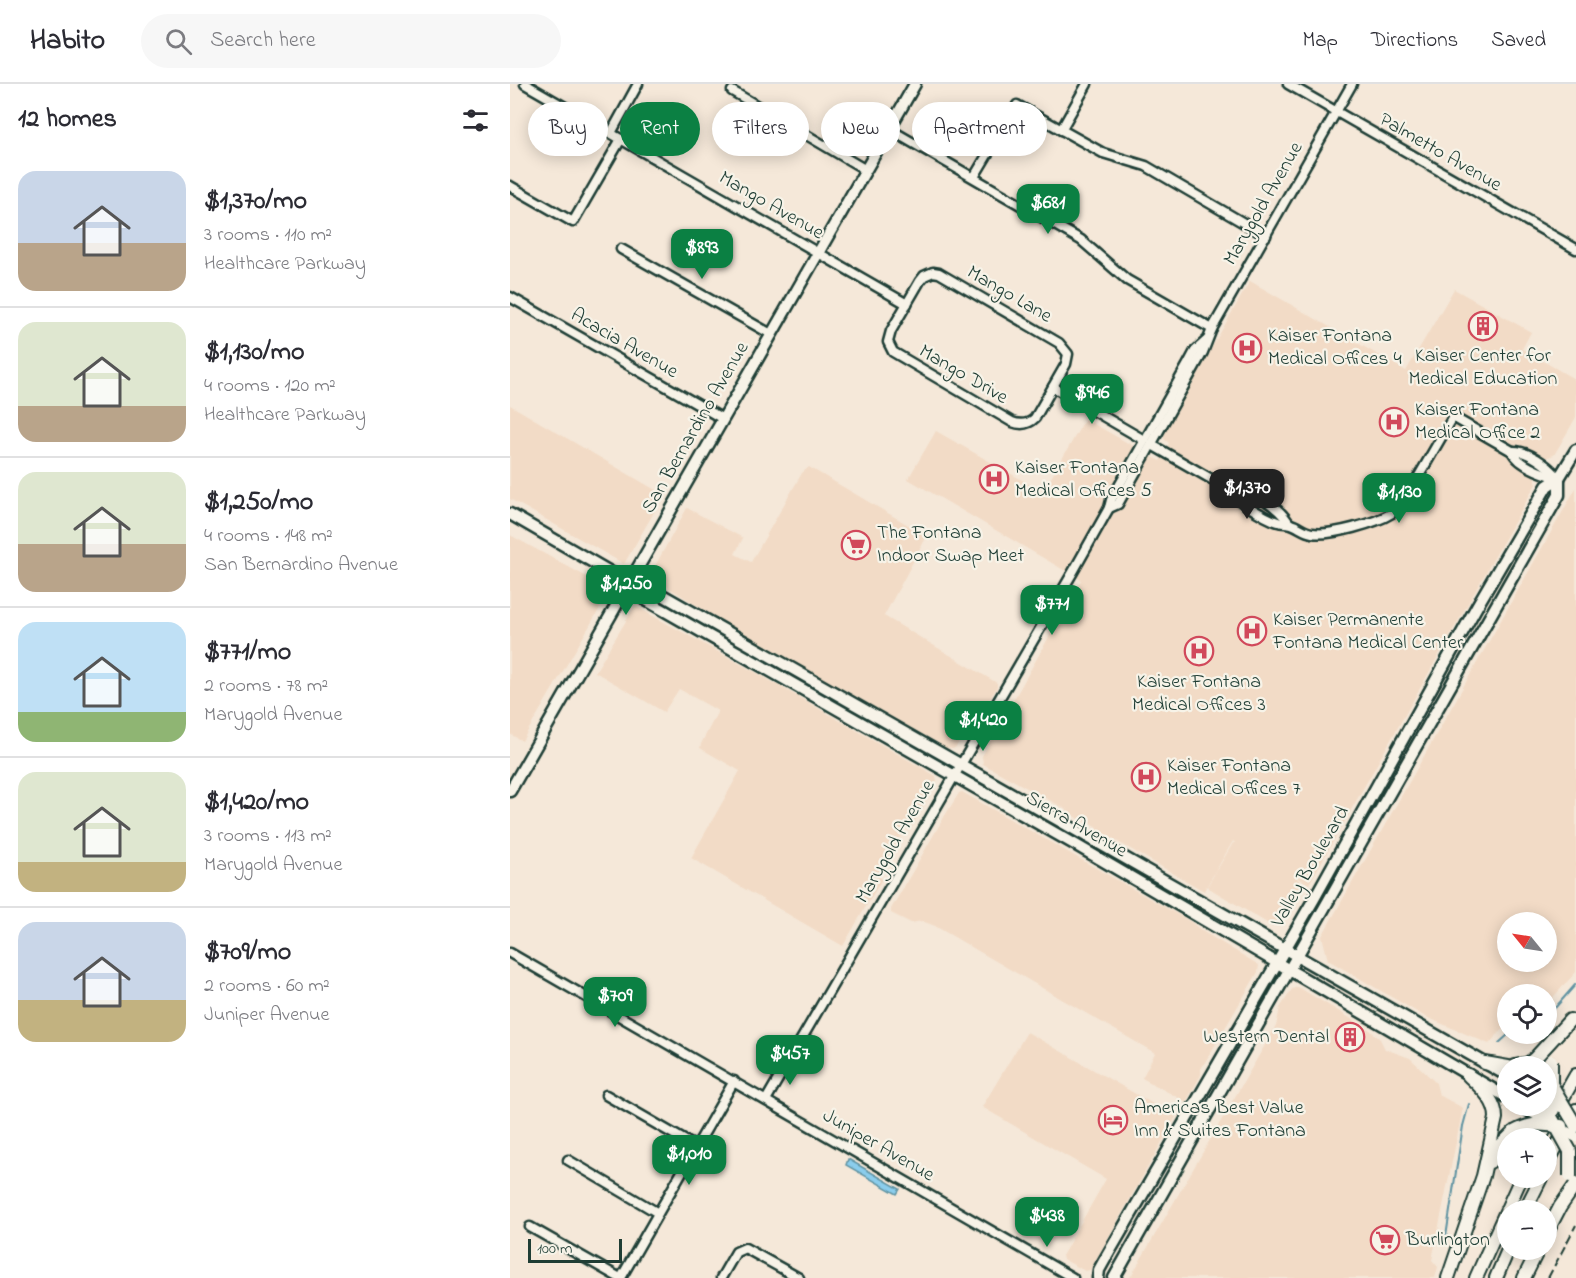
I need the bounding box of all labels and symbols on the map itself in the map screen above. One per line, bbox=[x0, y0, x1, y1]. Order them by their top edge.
street label: Palmetto Avenue bbox=[1373, 106, 1507, 200]
street label: Marygold Avenue bbox=[1217, 137, 1312, 272]
street label: Mango Avenue bbox=[713, 164, 829, 249]
pin: $681 bbox=[1012, 184, 1084, 235]
pin: $893 bbox=[666, 229, 738, 280]
street label: Mango Lane bbox=[960, 259, 1057, 332]
street label: Acacia Avenue bbox=[565, 301, 683, 387]
building icon: Kaiser Center for Medical Education bbox=[1467, 310, 1499, 342]
place label: Kaiser Fontana Medical Offices 4 bbox=[1268, 322, 1402, 374]
hospital icon: Kaiser Fontana Medical Offices 4 bbox=[1231, 332, 1263, 364]
street label: San Bernardino Avenue bbox=[635, 337, 757, 519]
street label: Mango Drive bbox=[912, 338, 1013, 413]
place label: Kaiser Center for Medical Education bbox=[1409, 342, 1558, 394]
pin: $946 bbox=[1056, 374, 1128, 425]
place label: Kaiser Fontana Medical Office 2 bbox=[1415, 396, 1540, 448]
hospital icon: Kaiser Fontana Medical Office 2 bbox=[1378, 406, 1410, 438]
place label: Kaiser Fontana Medical Offices 5 bbox=[1015, 454, 1152, 506]
hospital icon: Kaiser Fontana Medical Offices 5 bbox=[978, 463, 1010, 495]
pin: $1,370 bbox=[1198, 469, 1296, 520]
pin: $1,130 bbox=[1350, 473, 1448, 524]
place label: The Fontana Indoor Swap Meet bbox=[877, 519, 1024, 571]
supermarket icon: The Fontana Indoor Swap Meet bbox=[840, 529, 872, 561]
pin: $1,250 bbox=[577, 565, 675, 616]
pin: $771 bbox=[1016, 585, 1088, 636]
place label: Kaiser Permanente Fontana Medical Center bbox=[1272, 606, 1464, 658]
hospital icon: Kaiser Permanente Fontana Medical Center bbox=[1236, 615, 1268, 647]
hospital icon: Kaiser Fontana Medical Offices 3 bbox=[1183, 635, 1215, 667]
place label: Kaiser Fontana Medical Offices 3 bbox=[1132, 668, 1266, 720]
pin: $1,420 bbox=[934, 701, 1032, 752]
place label: Kaiser Fontana Medical Offices 7 bbox=[1167, 752, 1301, 804]
hospital icon: Kaiser Fontana Medical Offices 7 bbox=[1130, 761, 1162, 793]
street label: Marygold Avenue bbox=[849, 775, 944, 910]
street label: Sierra Avenue bbox=[1020, 784, 1132, 866]
street label: Valley Boulevard bbox=[1264, 801, 1357, 934]
north arrow bbox=[1497, 912, 1557, 972]
pin: $709 bbox=[579, 977, 651, 1028]
building icon: Western Dental bbox=[1334, 1021, 1366, 1053]
place label: Western Dental bbox=[1203, 1023, 1329, 1052]
pin: $457 bbox=[754, 1035, 826, 1086]
place label: Americas Best Value Inn & Suites Fontana bbox=[1134, 1094, 1306, 1146]
street label: Juniper Avenue bbox=[816, 1102, 940, 1190]
hotel icon: Americas Best Value Inn & Suites Fontana bbox=[1097, 1104, 1129, 1136]
pin: $1,010 bbox=[640, 1135, 738, 1186]
pin: $438 bbox=[1011, 1197, 1083, 1248]
supermarket icon: Burlington bbox=[1369, 1224, 1401, 1256]
place label: Burlington bbox=[1405, 1226, 1490, 1256]
scale bar bbox=[528, 1236, 622, 1264]

